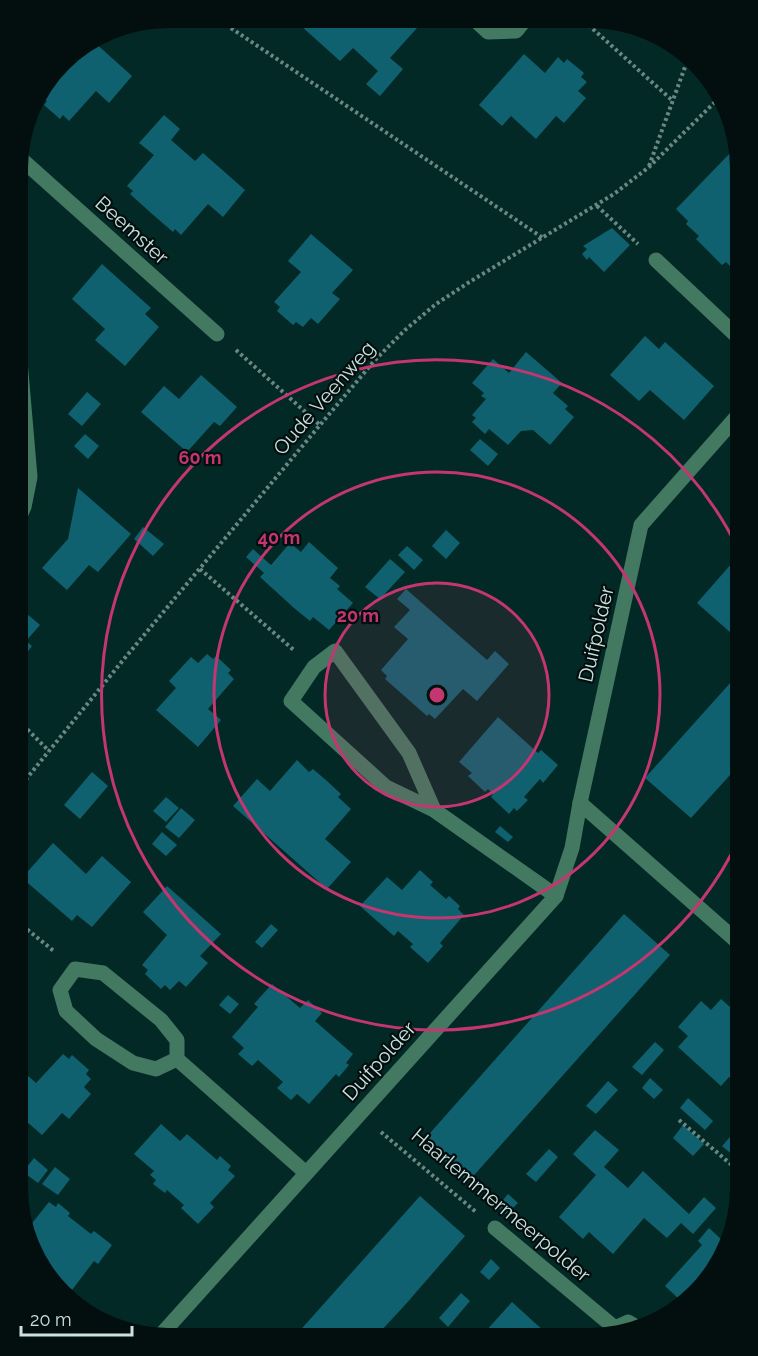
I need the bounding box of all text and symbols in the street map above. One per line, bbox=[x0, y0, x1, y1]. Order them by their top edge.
street label: Beemster bbox=[90, 191, 174, 269]
street label: Oude Veenweg bbox=[268, 336, 380, 460]
text: 60 m bbox=[178, 447, 222, 468]
text: 40 m bbox=[258, 527, 300, 548]
street label: Duifpolder bbox=[573, 584, 619, 684]
text: 20 m bbox=[337, 605, 379, 626]
centre of rings bbox=[427, 685, 447, 705]
street label: Duifpolder bbox=[337, 1017, 421, 1105]
street label: Haarlemmermeerpolder bbox=[407, 1123, 595, 1287]
scale bar bbox=[21, 1299, 132, 1337]
text: 20 m bbox=[30, 1309, 72, 1330]

